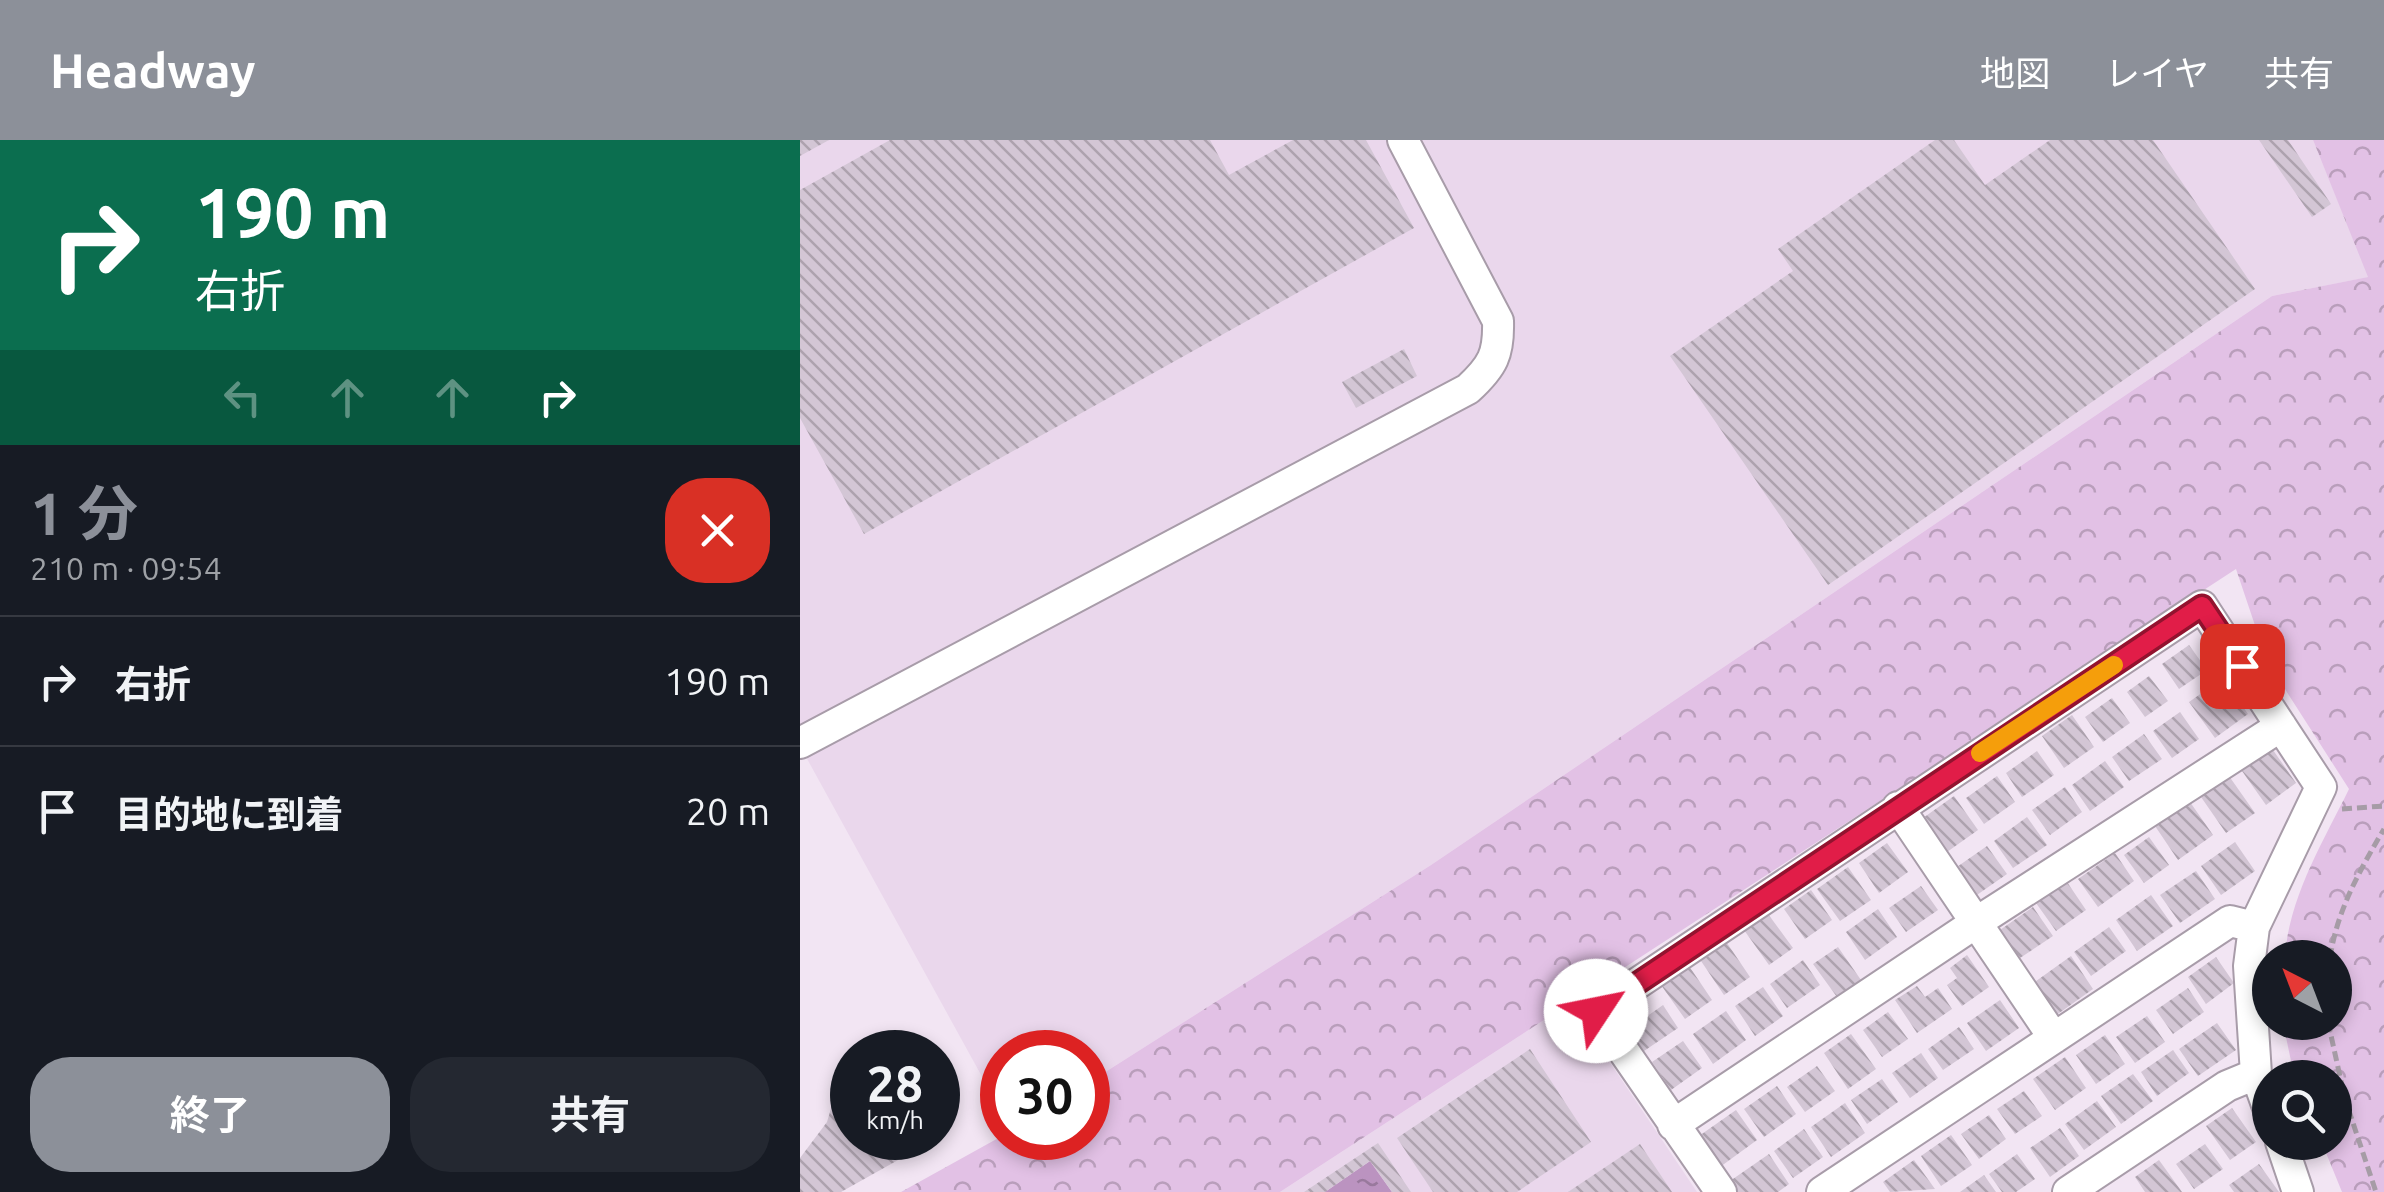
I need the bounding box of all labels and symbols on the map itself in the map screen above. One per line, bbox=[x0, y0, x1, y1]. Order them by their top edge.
pin bbox=[2200, 624, 2285, 709]
north arrow bbox=[2252, 940, 2352, 1040]
position arrow bbox=[1544, 959, 1648, 1063]
speed limit sign: 30 bbox=[980, 1030, 1110, 1160]

